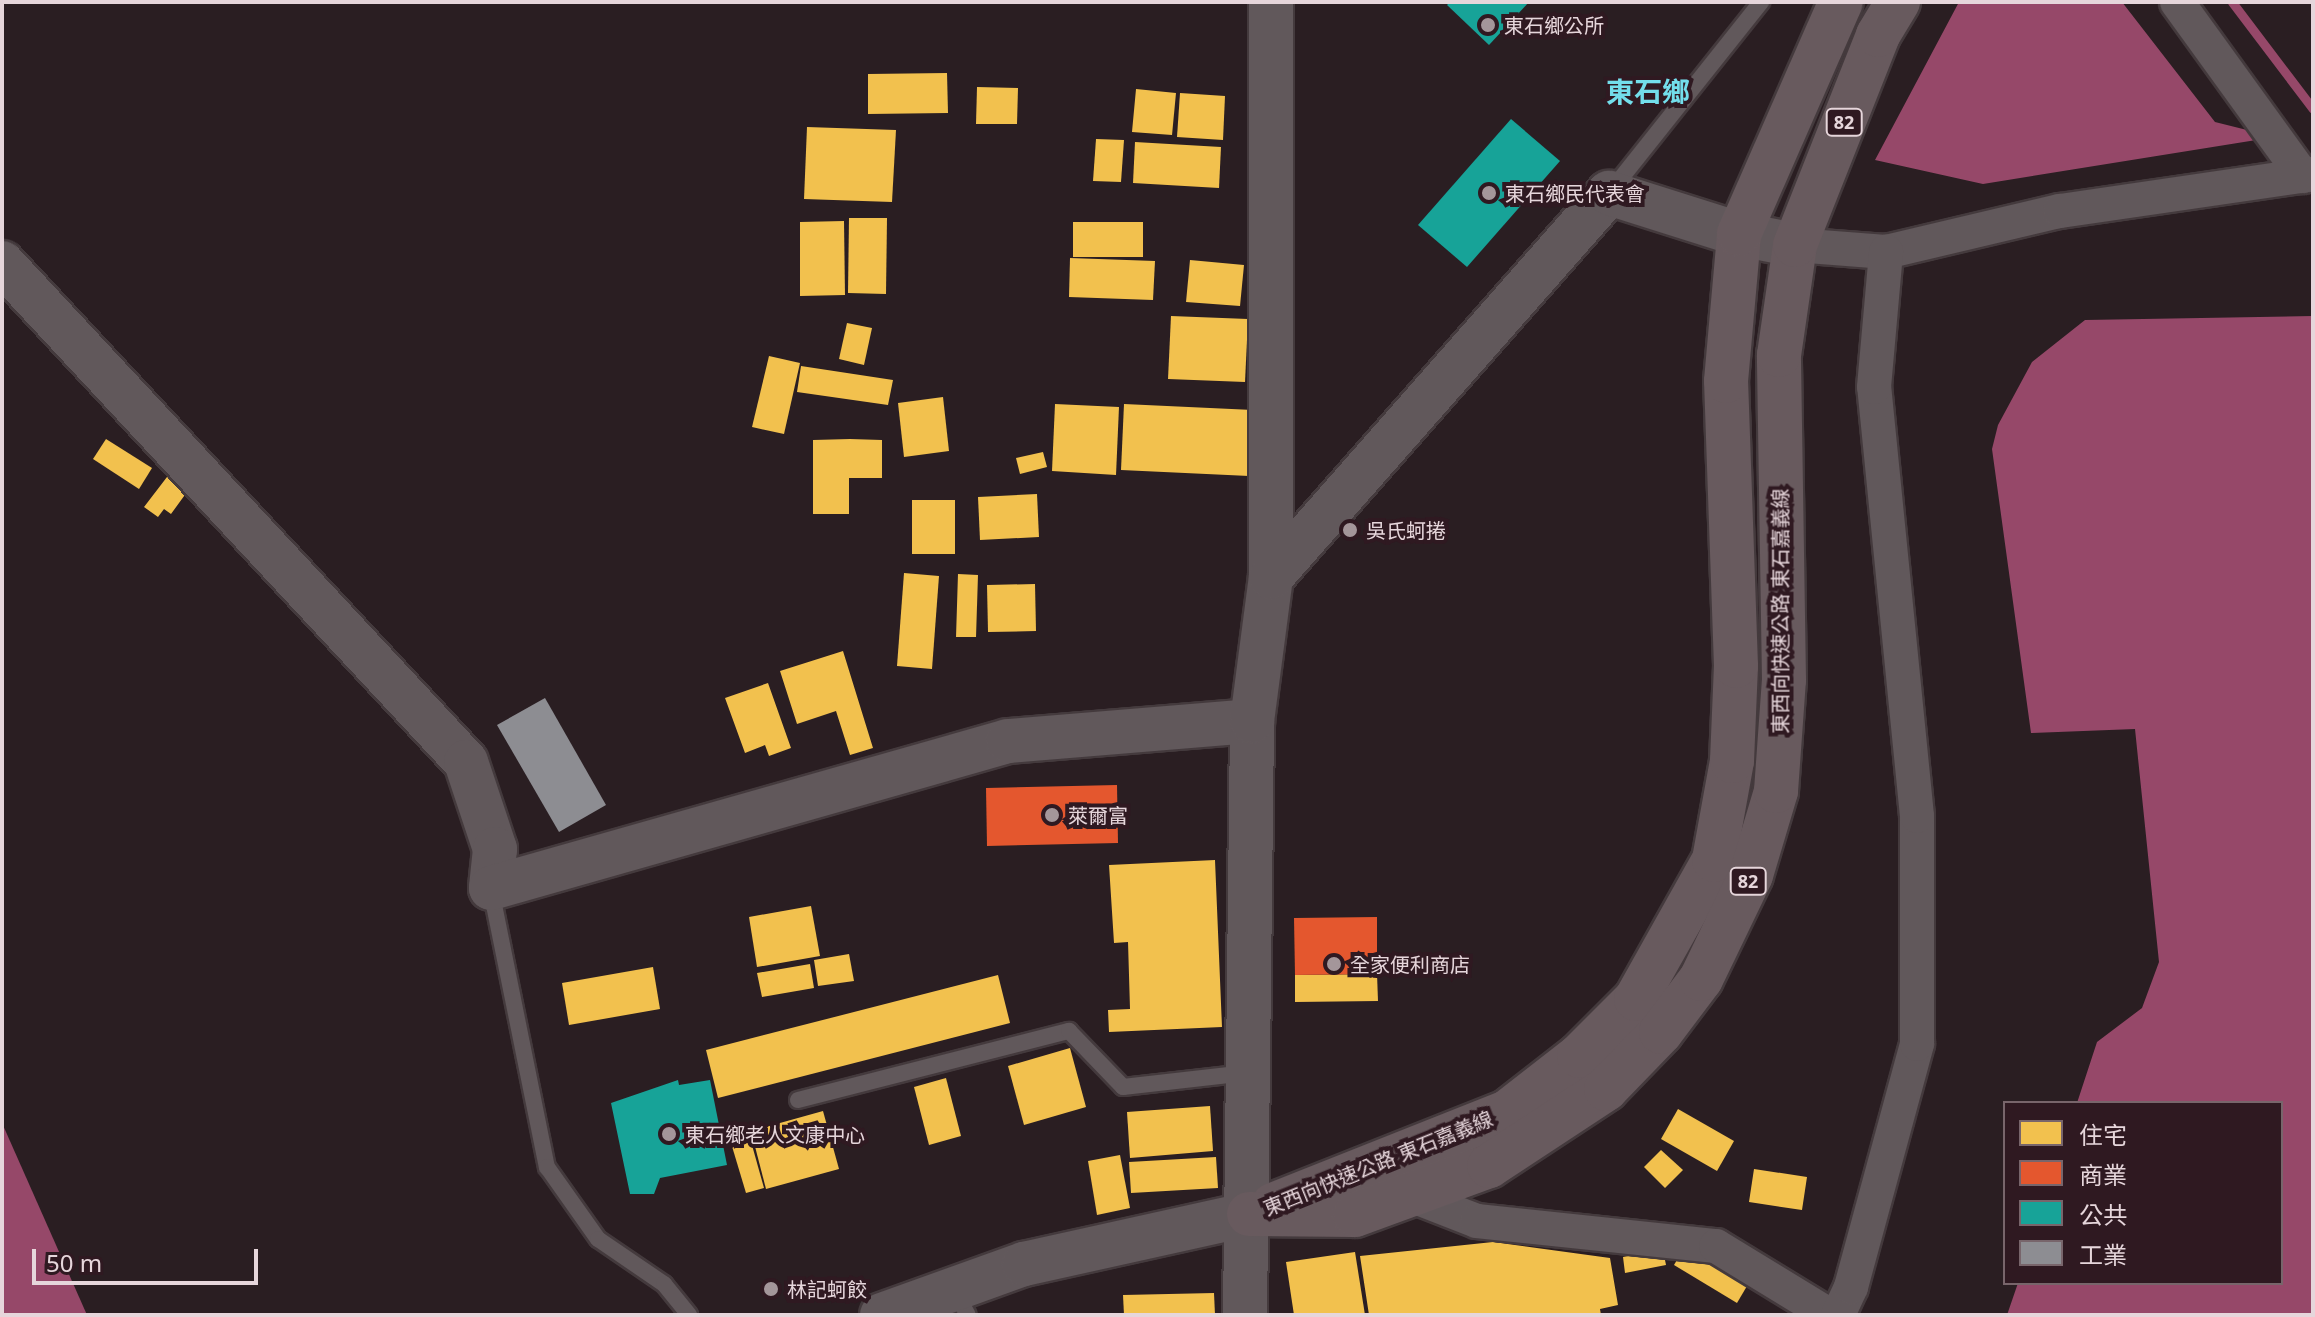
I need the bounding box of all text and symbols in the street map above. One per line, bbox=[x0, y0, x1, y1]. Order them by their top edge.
place label: 東石鄉公所 bbox=[1504, 13, 1604, 37]
marker: 東石鄉公所 bbox=[1479, 16, 1497, 34]
district label: 東石鄉 bbox=[1606, 74, 1690, 108]
road number: 82 bbox=[1824, 108, 1864, 136]
place label: 東石鄉民代表會 bbox=[1505, 181, 1645, 205]
marker: 東石鄉民代表會 bbox=[1480, 184, 1498, 202]
street label: 東西向快速公路 東石嘉義線 bbox=[1768, 488, 1792, 734]
place label: 吳氏蚵捲 bbox=[1366, 518, 1446, 542]
marker: 吳氏蚵捲 bbox=[1341, 521, 1359, 539]
place label: 萊爾富 bbox=[1068, 803, 1128, 827]
marker: 萊爾富 bbox=[1043, 806, 1061, 824]
road number: 82 bbox=[1728, 867, 1768, 895]
place label: 全家便利商店 bbox=[1350, 952, 1470, 976]
marker: 全家便利商店 bbox=[1325, 955, 1343, 973]
legend bbox=[2003, 1101, 2283, 1285]
street label: 東西向快速公路 東石嘉義線 bbox=[1260, 1106, 1496, 1220]
text: 住宅 bbox=[2079, 1118, 2127, 1151]
place label: 東石鄉老人文康中心 bbox=[685, 1122, 865, 1146]
marker: 東石鄉老人文康中心 bbox=[660, 1125, 678, 1143]
text: 商業 bbox=[2079, 1158, 2127, 1191]
text: 公共 bbox=[2079, 1198, 2127, 1231]
scale bar bbox=[36, 1233, 262, 1283]
text: 工業 bbox=[2079, 1238, 2127, 1271]
text: 50 m bbox=[46, 1246, 102, 1279]
place label: 林記蚵餃 bbox=[787, 1277, 867, 1301]
marker: 林記蚵餃 bbox=[762, 1280, 780, 1298]

